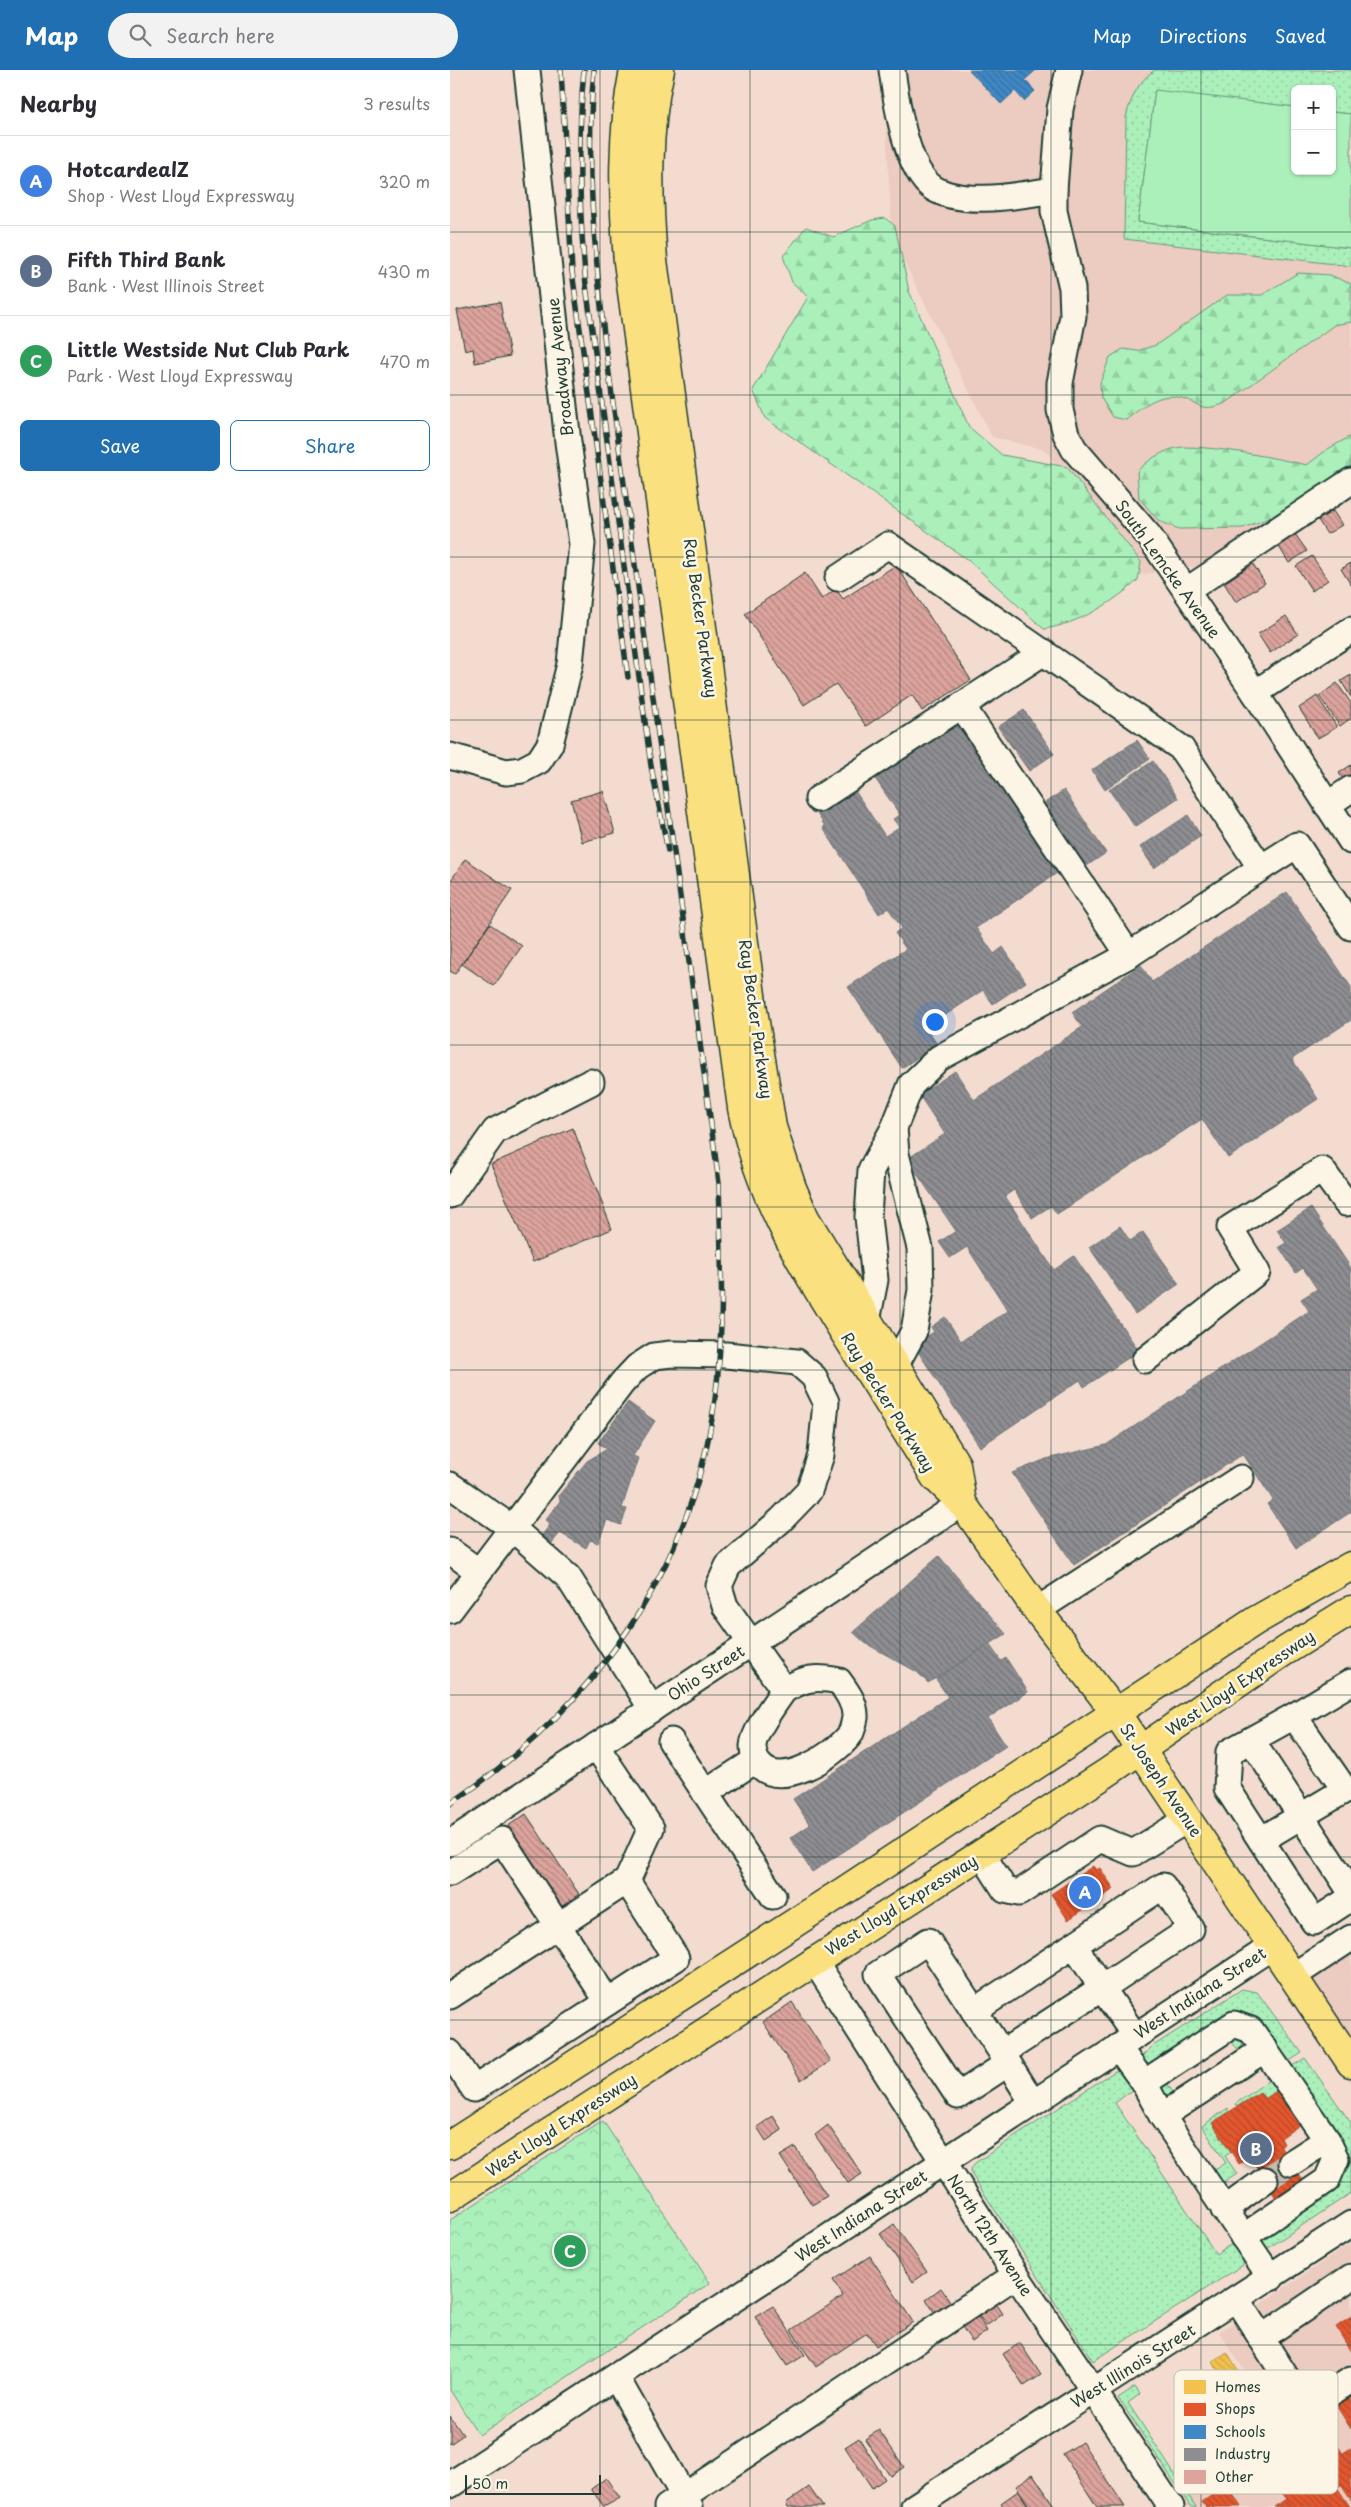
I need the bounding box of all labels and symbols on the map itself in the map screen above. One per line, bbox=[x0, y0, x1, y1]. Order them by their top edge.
street label: Broadway Avenue bbox=[540, 296, 578, 438]
street label: South Lemcke Avenue bbox=[1110, 494, 1227, 643]
street label: Ray Becker Parkway bbox=[679, 537, 725, 699]
street label: Ray Becker Parkway bbox=[734, 938, 780, 1100]
your location bbox=[922, 1009, 948, 1035]
street label: Ray Becker Parkway bbox=[836, 1327, 942, 1476]
street label: West Lloyd Expressway bbox=[1160, 1623, 1319, 1741]
street label: Ohio Street bbox=[662, 1638, 749, 1706]
street label: St Joseph Avenue bbox=[1115, 1718, 1209, 1841]
street label: West Lloyd Expressway bbox=[820, 1847, 981, 1961]
pin: A bbox=[1069, 1873, 1101, 1911]
street label: West Indiana Street bbox=[1129, 1940, 1271, 2044]
street label: West Lloyd Expressway bbox=[480, 2066, 641, 2182]
pin: B bbox=[1240, 2130, 1272, 2168]
street label: West Indiana Street bbox=[790, 2163, 932, 2267]
street label: North 12th Avenue bbox=[942, 2169, 1040, 2301]
pin: C bbox=[554, 2232, 586, 2270]
street label: West Illinois Street bbox=[1066, 2317, 1200, 2413]
legend bbox=[1174, 2370, 1338, 2494]
text: Homes bbox=[1215, 2376, 1261, 2397]
text: Shops bbox=[1215, 2398, 1255, 2419]
text: Schools bbox=[1215, 2421, 1265, 2442]
text: Industry bbox=[1215, 2443, 1270, 2464]
text: Other bbox=[1215, 2466, 1254, 2487]
scale bar bbox=[465, 2472, 601, 2495]

